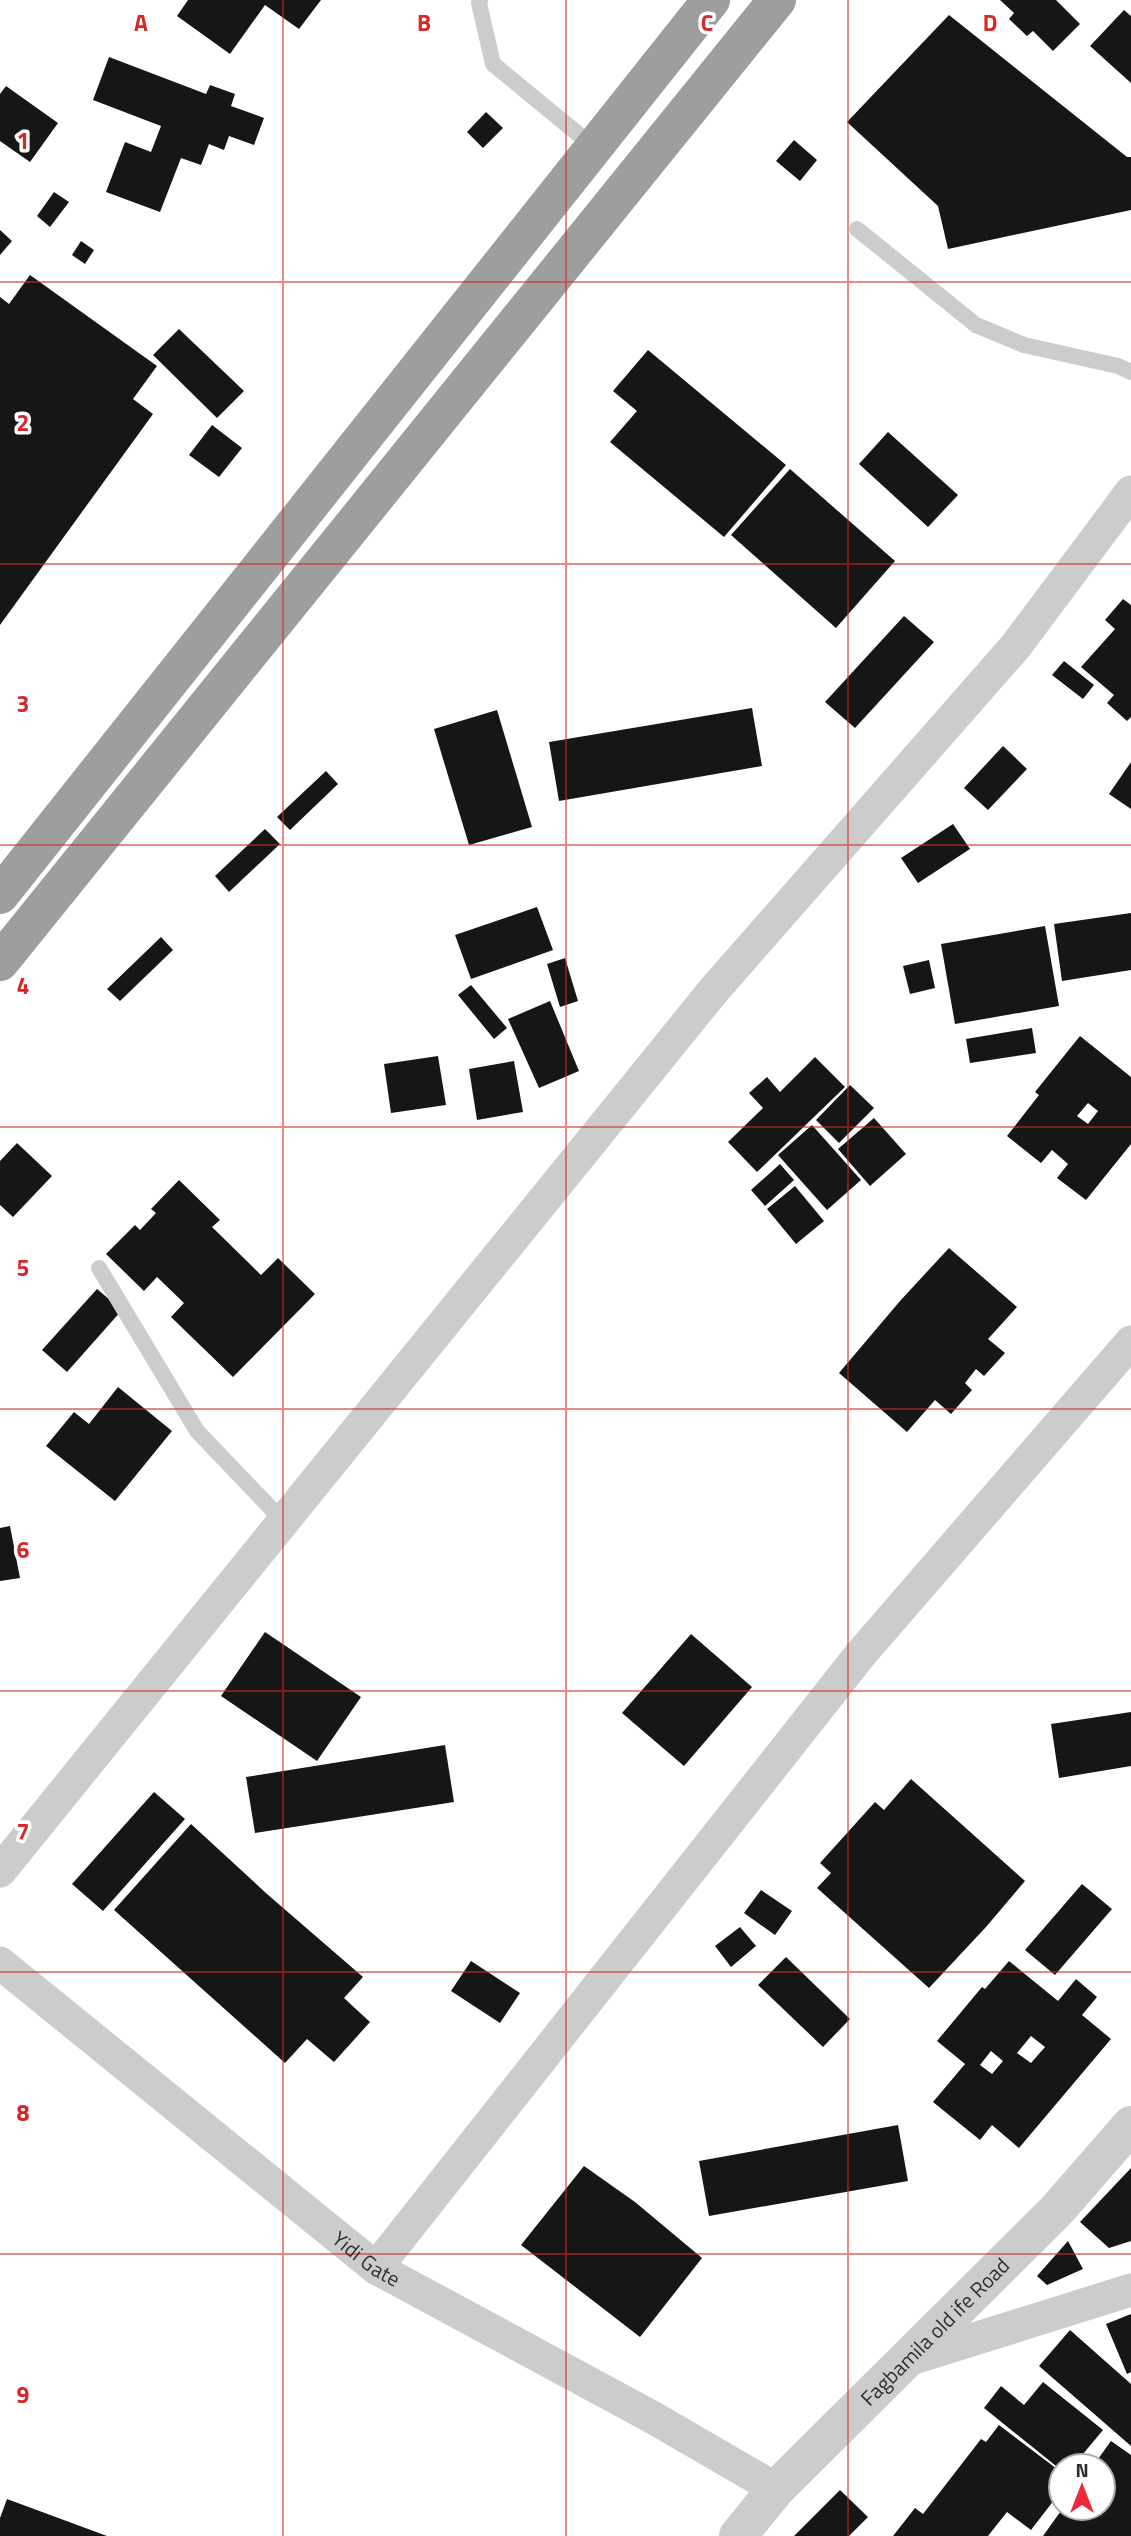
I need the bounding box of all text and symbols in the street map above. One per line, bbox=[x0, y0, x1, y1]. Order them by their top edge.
text: A bbox=[134, 5, 148, 40]
text: B bbox=[417, 5, 431, 40]
text: C bbox=[701, 5, 713, 40]
text: D bbox=[983, 5, 997, 40]
text: 1 bbox=[17, 123, 29, 158]
text: 2 bbox=[17, 405, 29, 440]
text: 3 bbox=[17, 686, 29, 721]
text: 4 bbox=[17, 968, 29, 1003]
text: 5 bbox=[17, 1250, 29, 1285]
text: 6 bbox=[17, 1532, 30, 1567]
text: 7 bbox=[17, 1814, 29, 1849]
text: 8 bbox=[17, 2095, 30, 2130]
street label: Yidi Gate bbox=[326, 2223, 406, 2294]
street label: Fagbamila old ife Road bbox=[853, 2250, 1017, 2413]
text: 9 bbox=[17, 2377, 30, 2412]
north arrow bbox=[1047, 2452, 1117, 2522]
text: N bbox=[1075, 2455, 1089, 2484]

